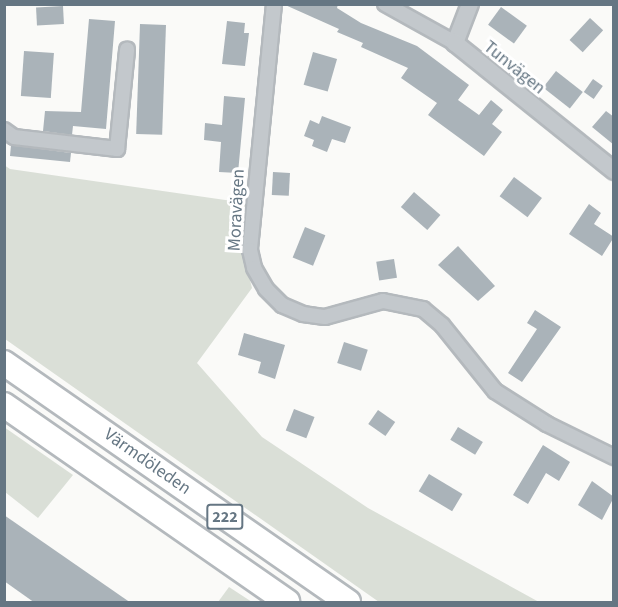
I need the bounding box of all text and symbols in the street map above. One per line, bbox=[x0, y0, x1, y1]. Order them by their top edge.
street label: Tunvägen bbox=[479, 37, 549, 99]
street label: Moravägen bbox=[224, 168, 250, 252]
street label: Värmdöleden bbox=[99, 424, 195, 500]
road number: 222 bbox=[206, 504, 244, 530]

